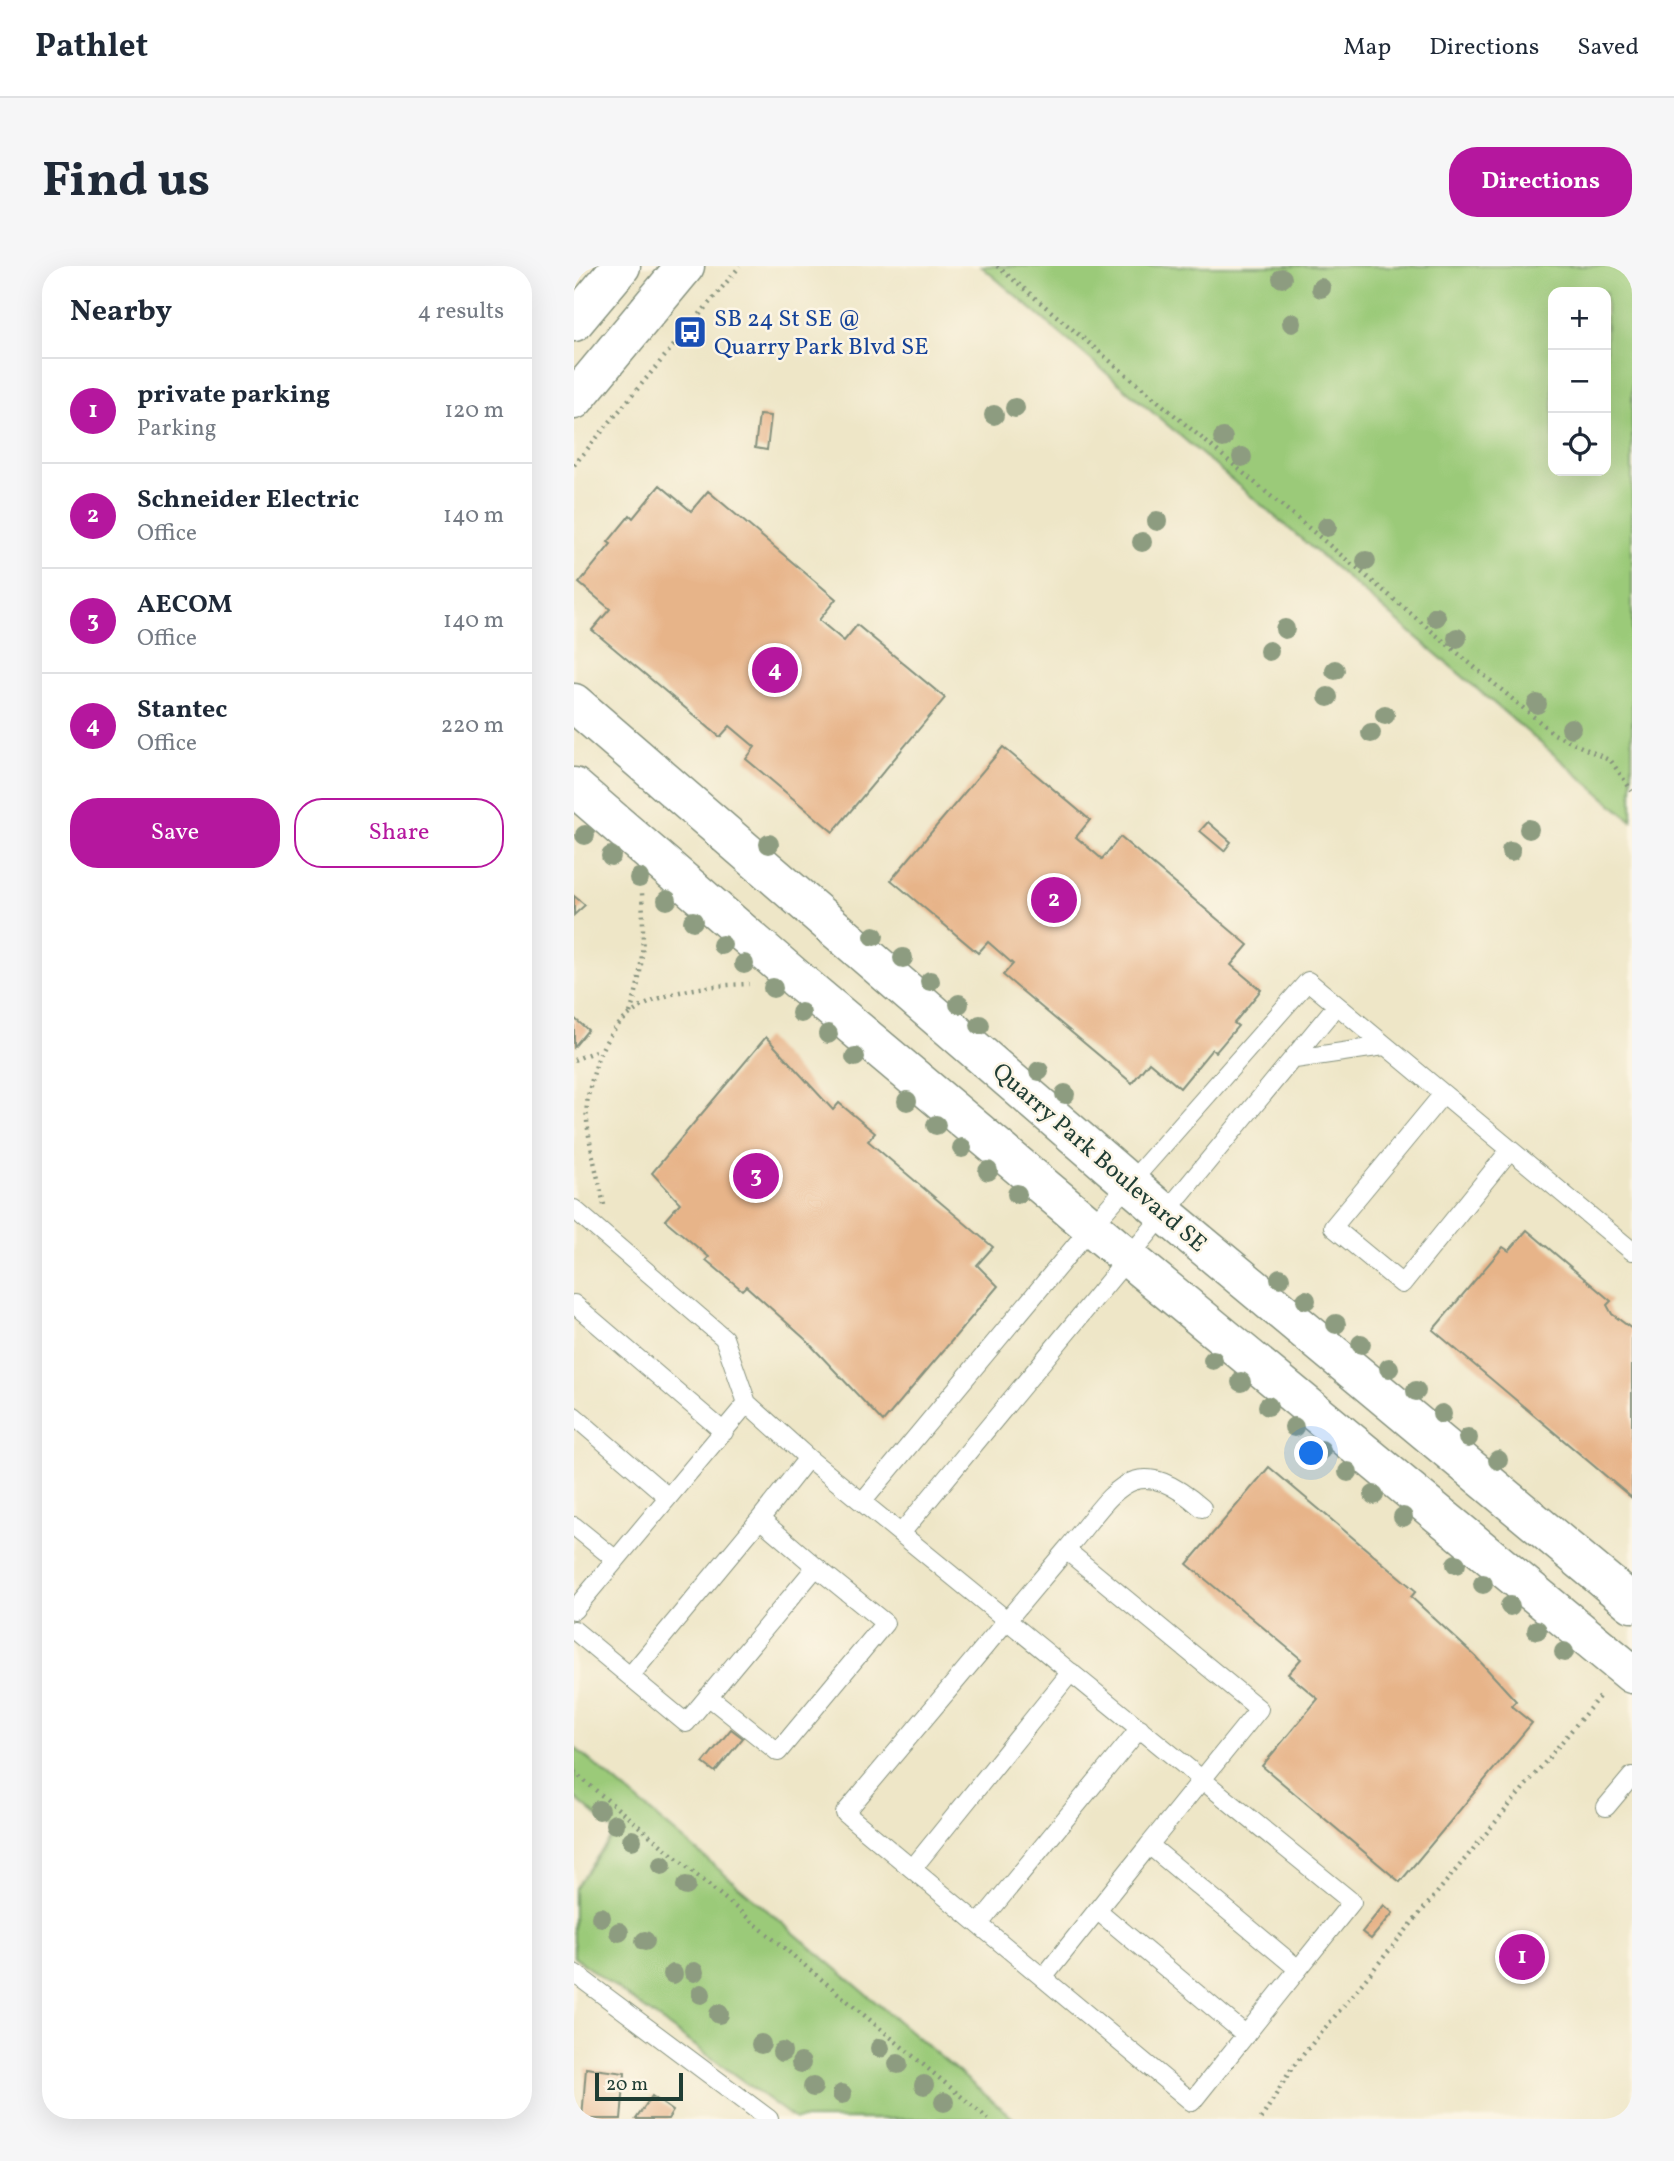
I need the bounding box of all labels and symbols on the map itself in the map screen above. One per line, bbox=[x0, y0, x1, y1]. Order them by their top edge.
place label: SB 24 St SE @ Quarry Park Blvd SE bbox=[714, 303, 929, 365]
bus stop icon: SB 24 St SE @ Quarry Park Blvd SE bbox=[671, 313, 709, 351]
pin: 4 bbox=[752, 644, 798, 696]
pin: 2 bbox=[1031, 874, 1077, 926]
street label: Quarry Park Boulevard SE bbox=[984, 1056, 1213, 1261]
pin: 3 bbox=[733, 1150, 779, 1202]
your location bbox=[1294, 1436, 1328, 1470]
pin: 1 bbox=[1499, 1931, 1545, 1983]
scale bar bbox=[595, 2070, 682, 2102]

